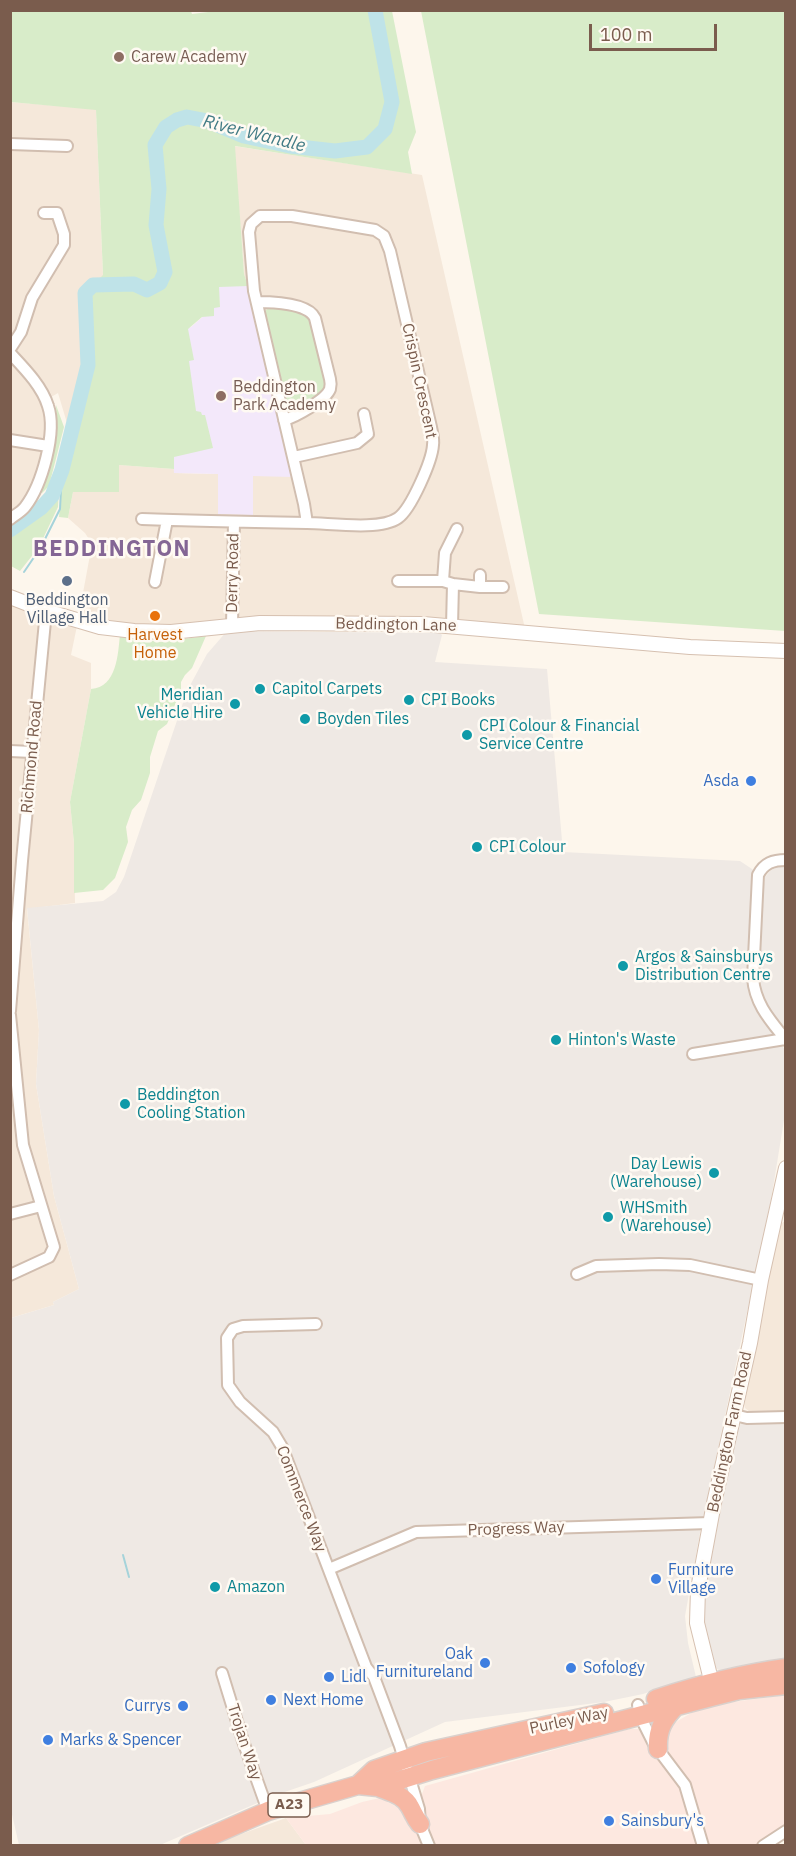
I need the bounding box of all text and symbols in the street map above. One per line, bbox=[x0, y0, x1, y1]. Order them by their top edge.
scale bar bbox=[592, 12, 720, 50]
text: 100 m bbox=[600, 23, 652, 46]
place label: Carew Academy bbox=[131, 47, 247, 67]
marker: Carew Academy bbox=[112, 50, 126, 64]
water label: River Wandle bbox=[201, 111, 307, 157]
street label: Crispin Crescent bbox=[397, 322, 441, 440]
place label: Beddington Park Academy bbox=[233, 377, 336, 415]
marker: Beddington Park Academy bbox=[214, 389, 228, 403]
street label: Derry Road bbox=[223, 533, 243, 613]
district label: BEDDINGTON bbox=[33, 537, 191, 563]
marker: Beddington Village Hall bbox=[60, 574, 74, 588]
place label: Beddington Village Hall bbox=[26, 590, 108, 628]
marker: Harvest Home bbox=[148, 609, 162, 623]
street label: Beddington Lane bbox=[335, 614, 457, 636]
place label: Harvest Home bbox=[127, 625, 183, 663]
place label: Capitol Carpets bbox=[272, 679, 382, 699]
marker: Capitol Carpets bbox=[253, 682, 267, 696]
place label: Meridian Vehicle Hire bbox=[137, 685, 223, 723]
place label: CPI Books bbox=[421, 690, 495, 710]
marker: CPI Books bbox=[402, 693, 416, 707]
marker: Meridian Vehicle Hire bbox=[228, 697, 242, 711]
street label: Richmond Road bbox=[18, 700, 46, 814]
place label: Boyden Tiles bbox=[317, 709, 409, 729]
marker: Boyden Tiles bbox=[298, 712, 312, 726]
place label: CPI Colour & Financial Service Centre bbox=[479, 716, 639, 754]
marker: CPI Colour & Financial Service Centre bbox=[460, 728, 474, 742]
place label: Asda bbox=[703, 771, 739, 791]
marker: Asda bbox=[744, 774, 758, 788]
place label: CPI Colour bbox=[489, 837, 566, 857]
marker: CPI Colour bbox=[470, 840, 484, 854]
place label: Argos & Sainsburys Distribution Centre bbox=[635, 947, 773, 985]
marker: Argos & Sainsburys Distribution Centre bbox=[616, 959, 630, 973]
place label: Hinton's Waste bbox=[568, 1030, 676, 1050]
marker: Hinton's Waste bbox=[549, 1033, 563, 1047]
place label: Beddington Cooling Station bbox=[137, 1085, 246, 1123]
marker: Beddington Cooling Station bbox=[118, 1097, 132, 1111]
place label: Day Lewis (Warehouse) bbox=[610, 1154, 702, 1192]
marker: Day Lewis (Warehouse) bbox=[707, 1166, 721, 1180]
place label: WHSmith (Warehouse) bbox=[620, 1198, 712, 1236]
marker: WHSmith (Warehouse) bbox=[601, 1210, 615, 1224]
street label: Beddington Farm Road bbox=[704, 1350, 756, 1514]
street label: Commerce Way bbox=[272, 1443, 330, 1555]
street label: Progress Way bbox=[467, 1518, 565, 1540]
place label: Furniture Village bbox=[668, 1560, 734, 1598]
marker: Furniture Village bbox=[649, 1572, 663, 1586]
place label: Amazon bbox=[227, 1577, 285, 1597]
marker: Amazon bbox=[208, 1580, 222, 1594]
place label: Oak Furnitureland bbox=[376, 1644, 473, 1682]
marker: Oak Furnitureland bbox=[478, 1656, 492, 1670]
place label: Sofology bbox=[583, 1658, 645, 1678]
marker: Sofology bbox=[564, 1661, 578, 1675]
place label: Lidl bbox=[341, 1667, 367, 1687]
marker: Lidl bbox=[322, 1670, 336, 1684]
place label: Next Home bbox=[283, 1690, 363, 1710]
marker: Next Home bbox=[264, 1693, 278, 1707]
place label: Currys bbox=[124, 1696, 171, 1716]
marker: Currys bbox=[176, 1699, 190, 1713]
street label: Trojan Way bbox=[223, 1701, 265, 1783]
street label: Purley Way bbox=[528, 1703, 610, 1739]
place label: Marks & Spencer bbox=[60, 1730, 181, 1750]
marker: Marks & Spencer bbox=[41, 1733, 55, 1747]
road number: A23 bbox=[268, 1793, 310, 1817]
place label: Sainsbury's bbox=[621, 1811, 704, 1831]
marker: Sainsbury's bbox=[602, 1814, 616, 1828]

